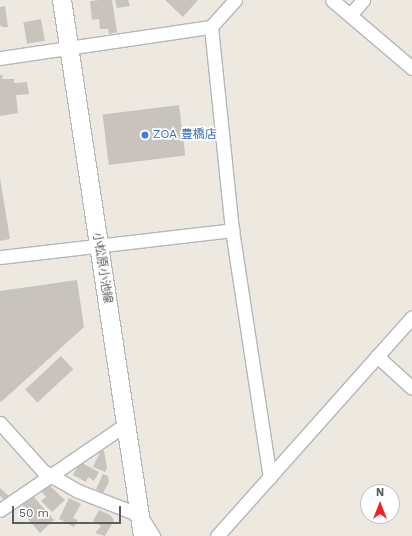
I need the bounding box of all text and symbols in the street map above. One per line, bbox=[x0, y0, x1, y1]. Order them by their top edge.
place label: ZOA 豊橋店 bbox=[153, 128, 217, 142]
marker: ZOA 豊橋店 bbox=[140, 130, 150, 140]
street label: 小松原小池線 bbox=[89, 231, 115, 305]
north arrow bbox=[360, 484, 400, 524]
text: N bbox=[376, 486, 384, 499]
scale bar bbox=[14, 498, 123, 524]
text: 50 m bbox=[19, 506, 49, 520]

